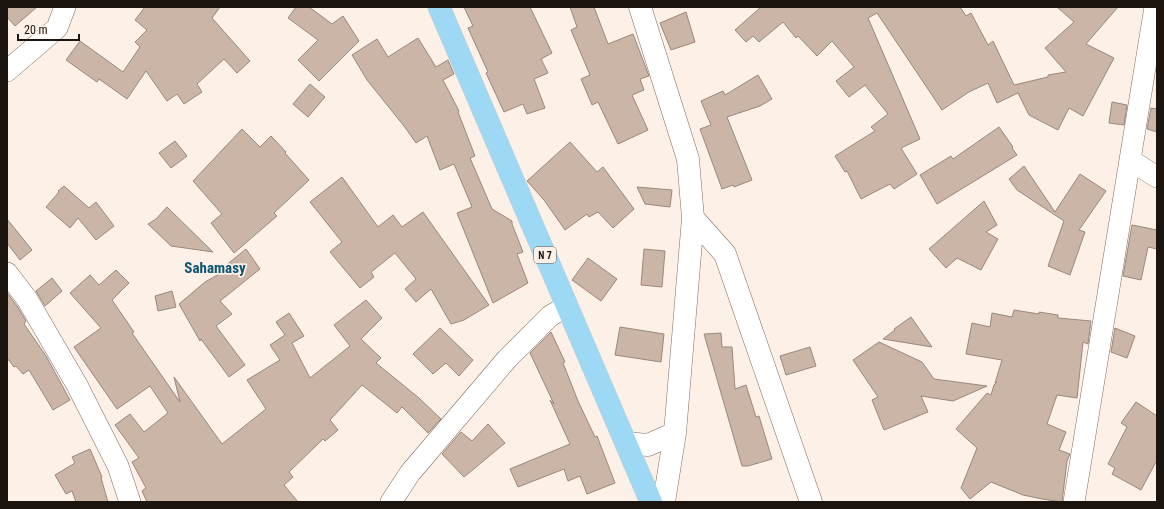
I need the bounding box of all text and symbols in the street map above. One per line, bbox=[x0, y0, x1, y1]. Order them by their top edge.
scale bar bbox=[18, 16, 79, 42]
text: 20 m bbox=[24, 23, 48, 37]
road number: N 7 bbox=[534, 247, 556, 263]
district label: Sahamasy bbox=[184, 259, 246, 277]

